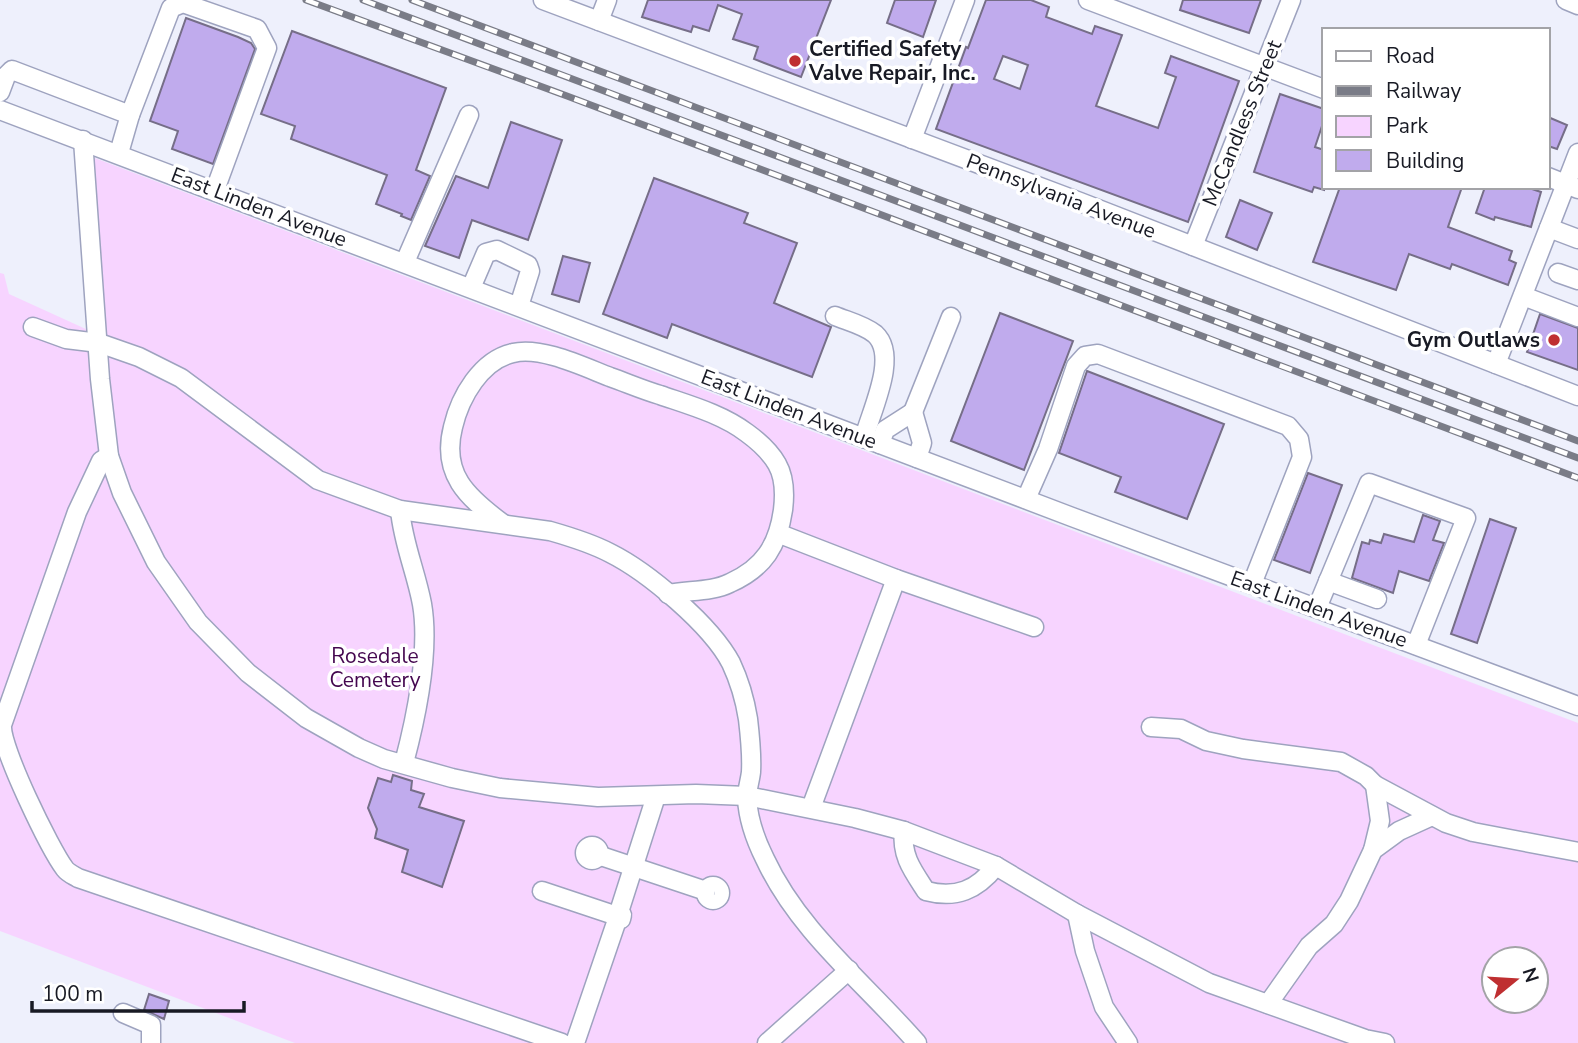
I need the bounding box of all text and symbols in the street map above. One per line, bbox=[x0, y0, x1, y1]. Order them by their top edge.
legend bbox=[1322, 28, 1550, 189]
place label: Certified Safety Valve Repair, Inc. bbox=[808, 35, 976, 87]
street label: McCandless Street bbox=[1196, 35, 1288, 210]
text: Road bbox=[1386, 42, 1435, 70]
marker: Certified Safety Valve Repair, Inc. bbox=[787, 53, 803, 69]
text: Railway bbox=[1386, 77, 1461, 105]
text: Park bbox=[1386, 112, 1428, 140]
street label: Pennsylvania Avenue bbox=[962, 147, 1160, 245]
text: Building bbox=[1386, 147, 1464, 175]
street label: East Linden Avenue bbox=[167, 161, 351, 253]
place label: Gym Outlaws bbox=[1407, 326, 1540, 354]
marker: Gym Outlaws bbox=[1546, 332, 1562, 348]
street label: East Linden Avenue bbox=[697, 363, 881, 455]
street label: East Linden Avenue bbox=[1227, 564, 1411, 654]
park label: Rosedale Cemetery bbox=[329, 642, 421, 694]
north arrow bbox=[1480, 945, 1550, 1015]
text: N bbox=[1516, 964, 1545, 986]
scale bar bbox=[32, 970, 243, 1014]
text: 100 m bbox=[42, 980, 103, 1008]

